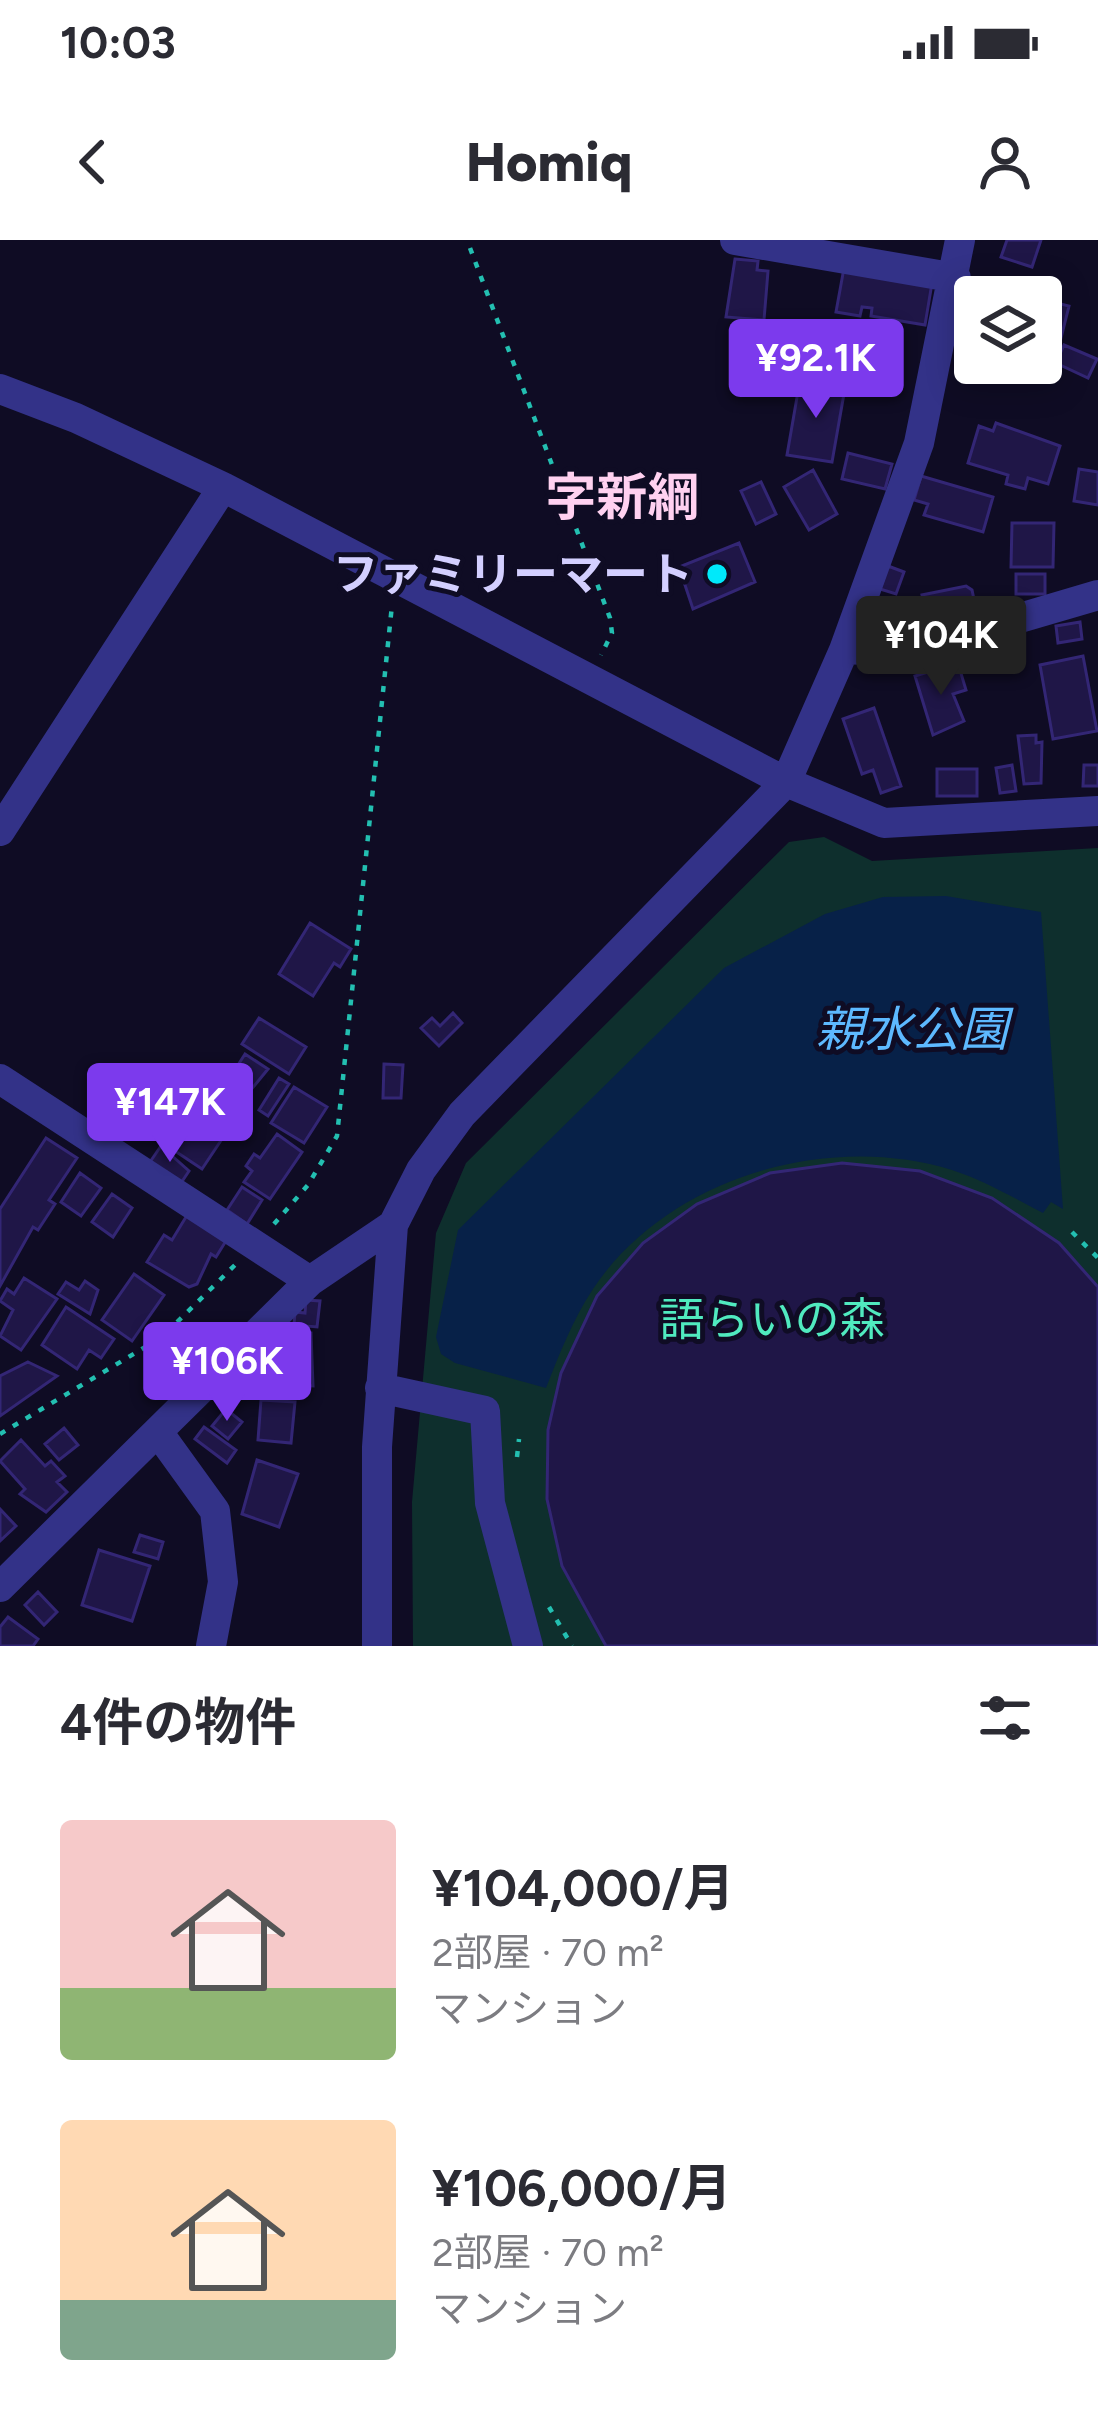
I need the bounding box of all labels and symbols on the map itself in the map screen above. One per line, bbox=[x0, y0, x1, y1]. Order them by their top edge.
pin: ¥92.1K bbox=[718, 319, 914, 421]
district label: 字新綱 bbox=[545, 467, 699, 528]
place label: ファミリーマート bbox=[333, 547, 693, 601]
marker: ファミリーマート bbox=[704, 561, 730, 587]
pin: ¥104K bbox=[857, 596, 1025, 698]
water label: 親水公園 bbox=[816, 1000, 1014, 1058]
pin: ¥147K bbox=[86, 1063, 254, 1165]
park label: 語らいの森 bbox=[659, 1292, 885, 1346]
pin: ¥106K bbox=[143, 1322, 311, 1424]

